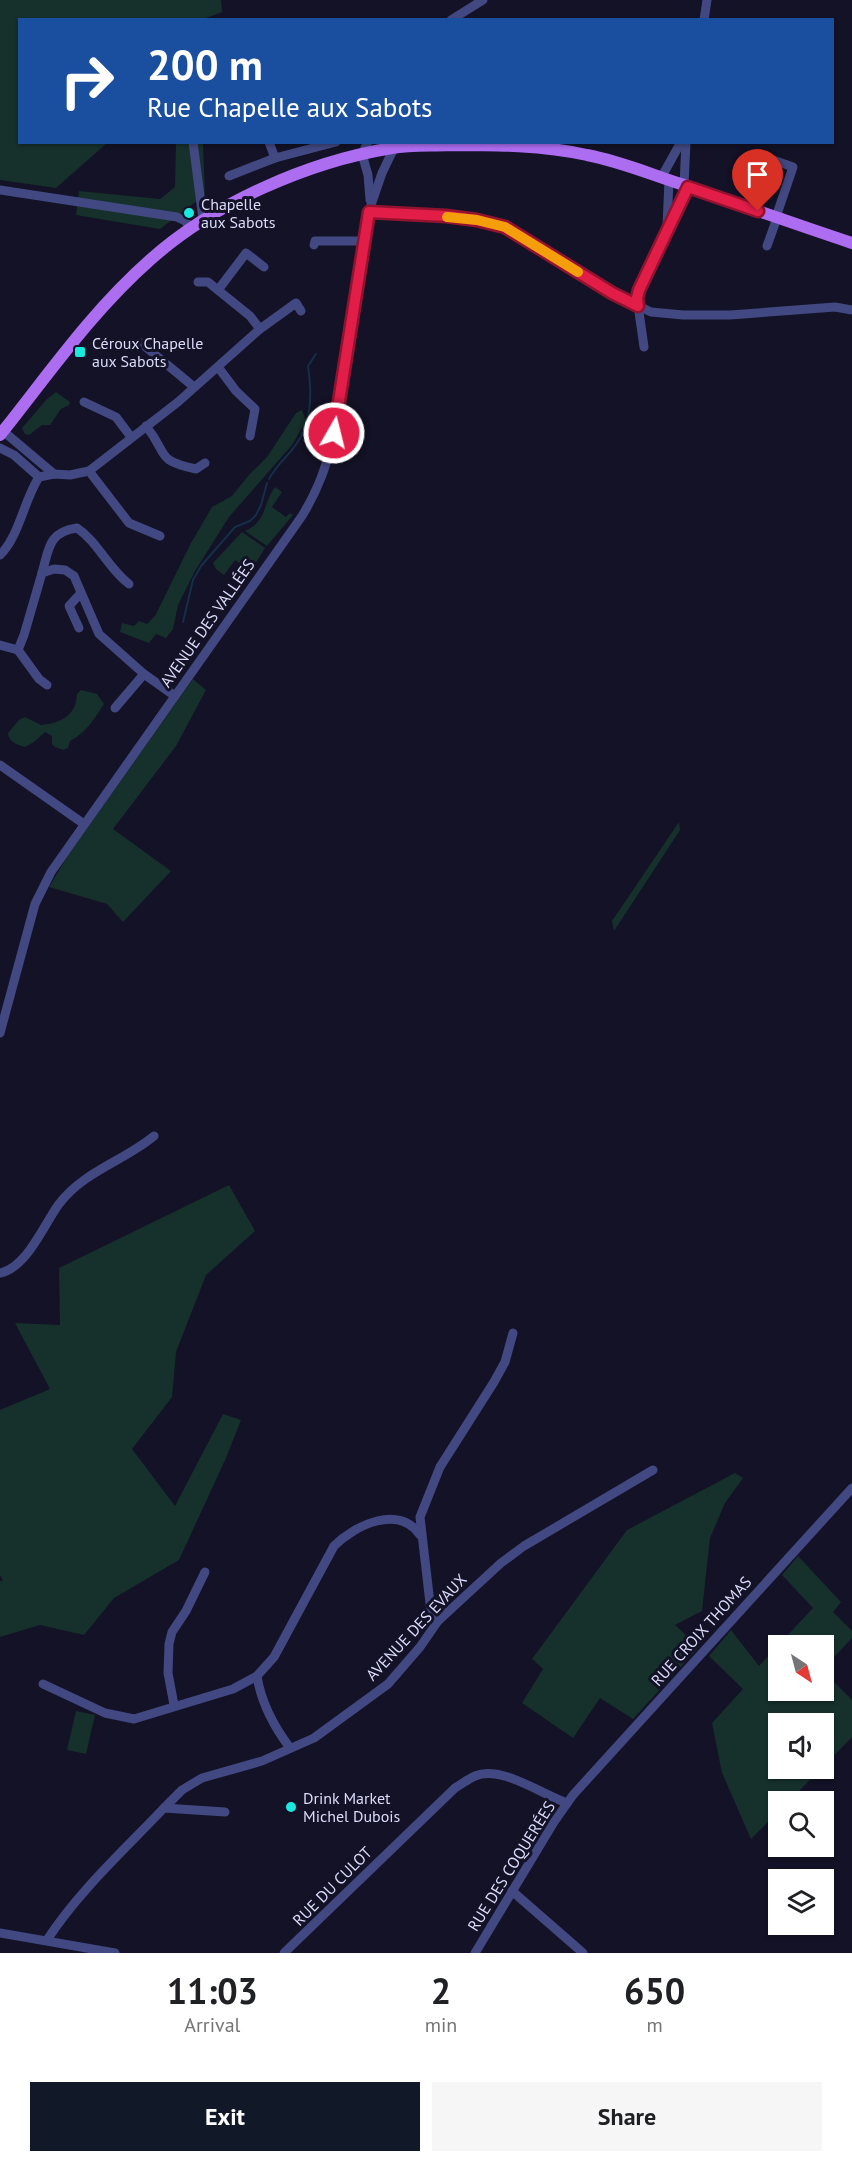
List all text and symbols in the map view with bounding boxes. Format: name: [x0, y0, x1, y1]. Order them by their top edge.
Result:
text: 200 m: [147, 37, 263, 92]
icon: right: [48, 42, 126, 120]
text: Rue Chapelle aux Sabots: [147, 90, 432, 124]
pin: [732, 149, 783, 211]
icon: arrive: [741, 158, 774, 191]
place label: Chapelle aux Sabots: [201, 194, 276, 232]
marker: Chapelle aux Sabots: [182, 206, 196, 220]
place label: Céroux Chapelle aux Sabots: [92, 333, 203, 371]
marker: Céroux Chapelle aux Sabots: [73, 345, 87, 359]
position arrow: [302, 401, 366, 465]
street label: AVENUE DES VALLÉES: [155, 555, 259, 691]
street label: AVENUE DES EVAUX: [361, 1569, 471, 1685]
street label: RUE CROIX THOMAS: [647, 1572, 755, 1690]
north arrow: [768, 1635, 834, 1701]
map controls: [768, 1635, 834, 1935]
button: sound: [768, 1713, 834, 1779]
place label: Drink Market Michel Dubois: [303, 1788, 401, 1826]
button: search: [768, 1791, 834, 1857]
street label: RUE DES COQUERÉES: [463, 1797, 559, 1935]
marker: Drink Market Michel Dubois: [284, 1800, 298, 1814]
street label: RUE DU CULOT: [288, 1842, 376, 1930]
button: layers: [768, 1869, 834, 1935]
text: 11:03: [167, 1967, 258, 2014]
text: 2: [431, 1967, 451, 2014]
text: 650: [624, 1967, 685, 2014]
text: Arrival: [184, 2012, 240, 2038]
text: min: [425, 2012, 457, 2038]
text: m: [647, 2012, 663, 2038]
button: Exit: [30, 2082, 420, 2151]
button: Share: [432, 2082, 822, 2151]

